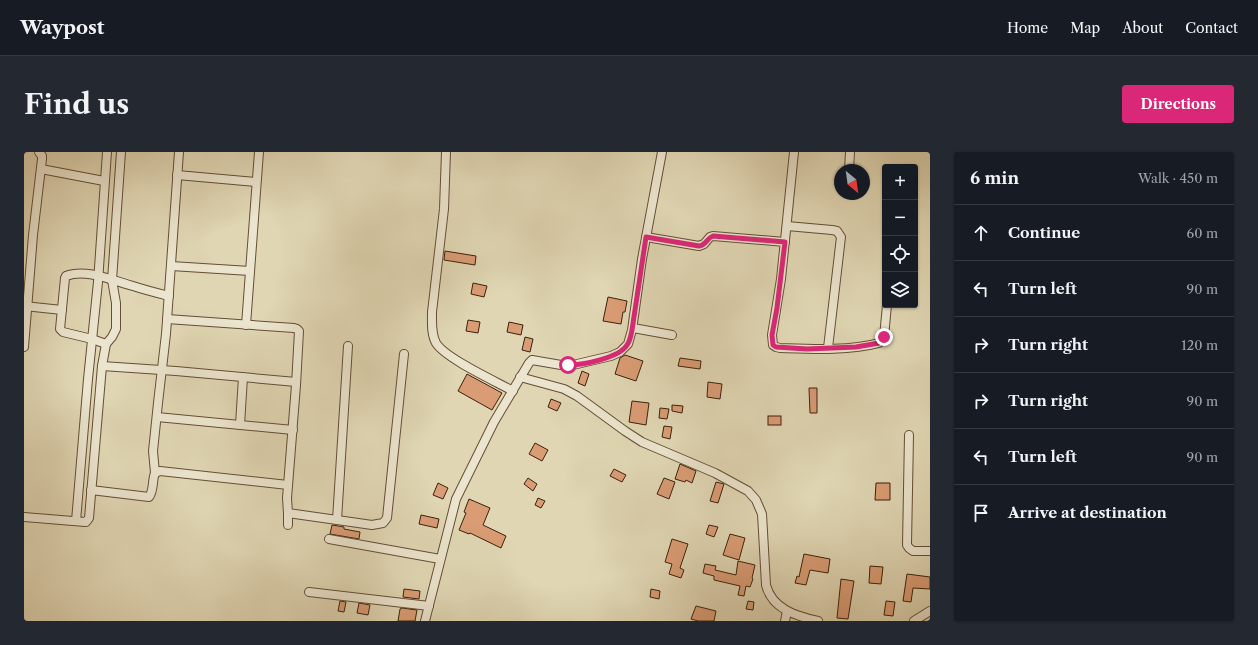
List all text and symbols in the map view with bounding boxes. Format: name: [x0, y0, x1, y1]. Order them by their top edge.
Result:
text: Waypost: [20, 16, 104, 39]
text: Home: [1007, 19, 1048, 37]
text: Map: [1070, 19, 1100, 37]
text: About: [1122, 19, 1163, 37]
text: Contact: [1185, 19, 1238, 37]
button: Directions: [1122, 85, 1234, 123]
text: Find us: [24, 87, 129, 121]
north arrow: [834, 164, 870, 200]
map controls: [882, 164, 918, 308]
button: +: [882, 164, 918, 200]
text: 6 min: [970, 168, 1019, 188]
text: Walk · 450 m: [1138, 170, 1218, 186]
button: −: [882, 200, 918, 236]
icon: ahead: [970, 222, 992, 244]
text: Continue: [1008, 223, 1080, 242]
text: 60 m: [1187, 225, 1218, 241]
button: locate: [882, 236, 918, 272]
button: layers: [882, 272, 918, 308]
icon: left: [970, 278, 992, 300]
text: Turn left: [1008, 279, 1077, 298]
text: 90 m: [1187, 281, 1218, 297]
route end: [875, 328, 893, 346]
icon: right: [970, 334, 992, 356]
text: Turn right: [1008, 335, 1088, 354]
text: 120 m: [1181, 337, 1218, 353]
route start: [559, 356, 577, 374]
icon: right: [970, 390, 992, 412]
text: Turn right: [1008, 391, 1088, 410]
text: 90 m: [1187, 393, 1218, 409]
icon: left: [970, 446, 992, 468]
text: Turn left: [1008, 447, 1077, 466]
text: 90 m: [1187, 449, 1218, 465]
icon: arrive: [970, 502, 992, 524]
text: Arrive at destination: [1008, 503, 1167, 522]

